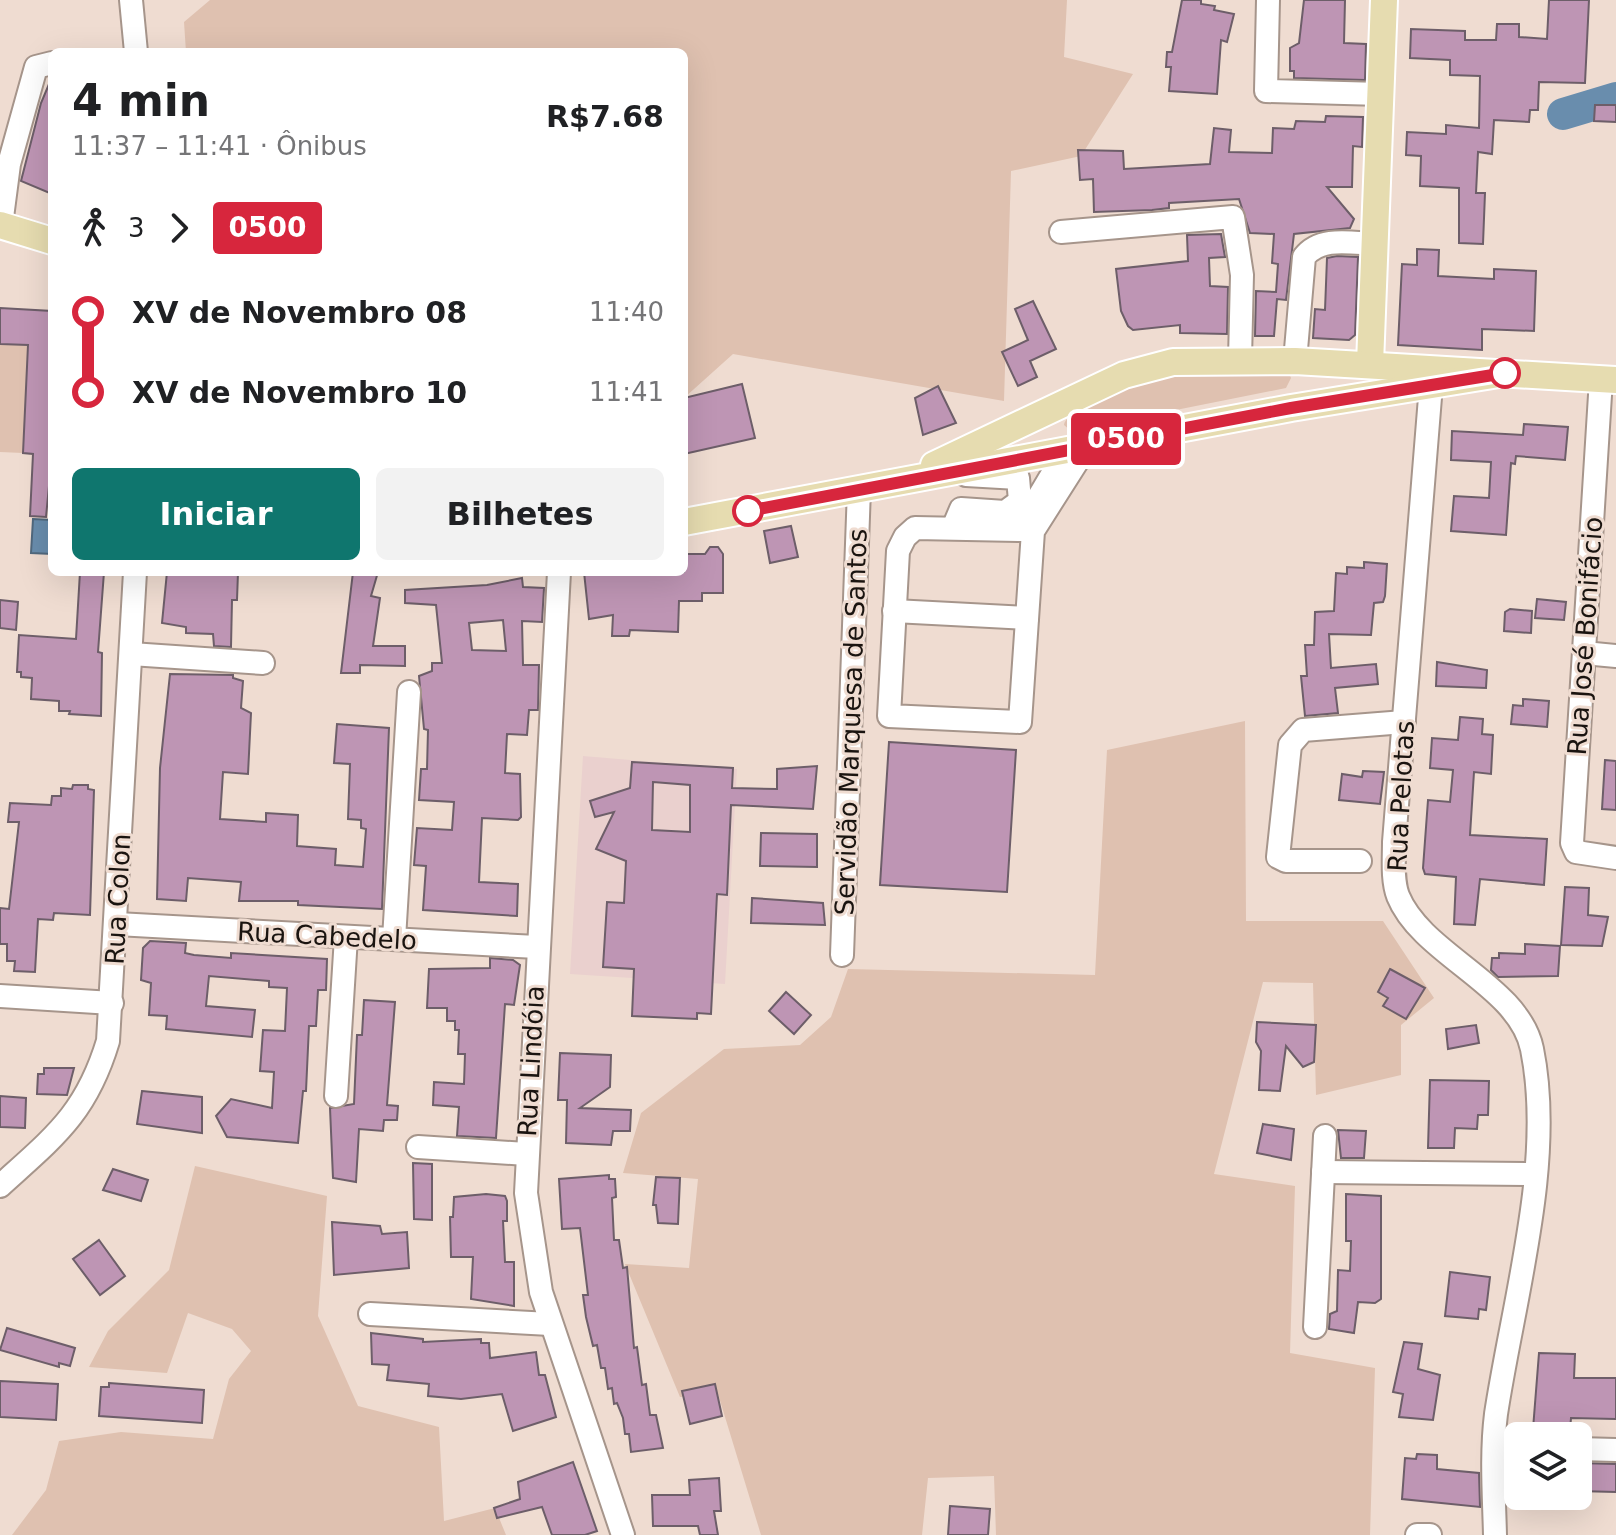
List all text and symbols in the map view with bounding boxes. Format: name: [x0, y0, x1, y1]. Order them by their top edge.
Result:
text: 4 min: [72, 75, 210, 126]
text: R$7.68: [546, 99, 664, 134]
text: 11:37 – 11:41 · Ônibus: [72, 131, 367, 161]
icon: walk: [72, 206, 116, 250]
icon: forward: [157, 206, 201, 250]
text: 0500: [229, 211, 306, 244]
text: 3: [128, 213, 145, 243]
text: XV de Novembro 08: [132, 295, 467, 330]
text: 11:40: [589, 297, 664, 327]
unlabelled marker: [1490, 358, 1520, 388]
text: XV de Novembro 10: [132, 375, 467, 410]
text: 11:41: [589, 377, 664, 407]
line badge: 0500: [1070, 413, 1182, 465]
text: 0500: [1087, 422, 1165, 455]
button: Iniciar: [72, 468, 360, 560]
button: Bilhetes: [376, 468, 664, 560]
unlabelled marker: [733, 496, 763, 526]
street label: Rua José Bonifácio: [1562, 516, 1608, 756]
street label: Servidão Marquesa de Santos: [829, 528, 873, 916]
street label: Rua Pelotas: [1382, 720, 1420, 872]
street label: Rua Colon: [100, 833, 136, 965]
street label: Rua Cabedelo: [236, 916, 418, 956]
street label: Rua Lindóia: [512, 985, 550, 1137]
map controls: [1504, 1422, 1592, 1510]
button: layers: [1504, 1422, 1592, 1510]

